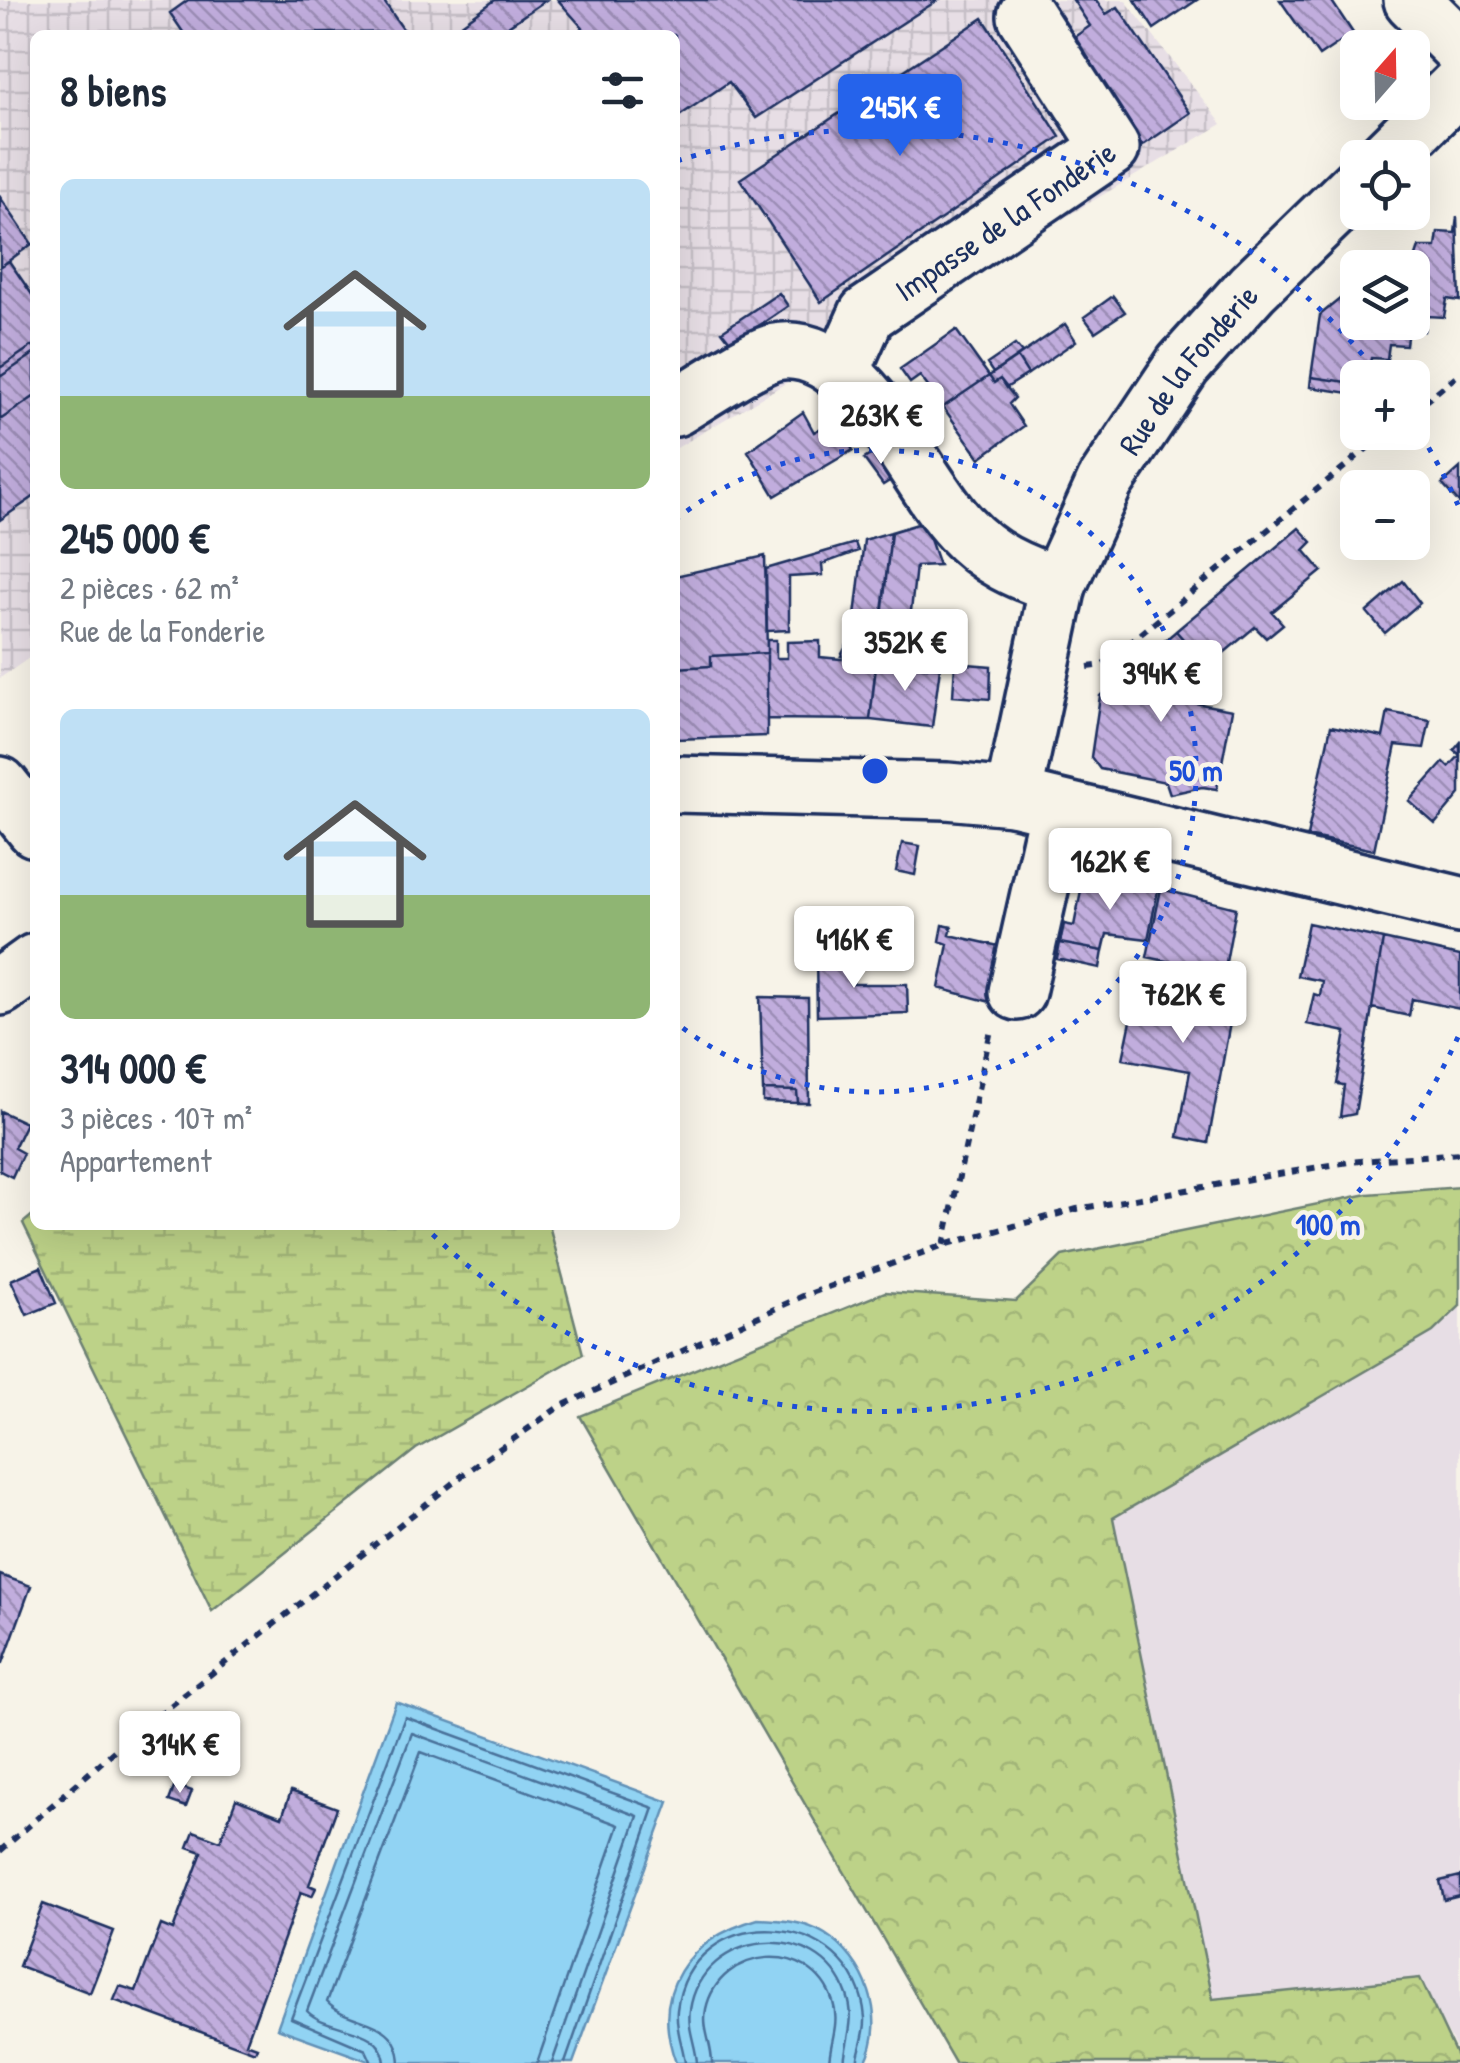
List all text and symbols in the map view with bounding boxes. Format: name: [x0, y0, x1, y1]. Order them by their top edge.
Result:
north arrow: [1340, 30, 1430, 120]
map controls: [1340, 30, 1430, 560]
text: 8 biens: [60, 62, 166, 119]
icon: filters: [595, 63, 650, 118]
pin: 245K €: [819, 74, 981, 159]
text: 245K €: [860, 85, 940, 128]
street label: Impasse de la Fonderie: [886, 130, 1124, 311]
button: locate: [1340, 140, 1430, 230]
icon: home: [265, 244, 445, 424]
button: layers: [1340, 250, 1430, 340]
street label: Rue de la Fonderie: [1108, 274, 1267, 463]
button: +: [1340, 360, 1430, 450]
pin: 263K €: [800, 382, 962, 467]
text: 263K €: [840, 393, 922, 436]
button: −: [1340, 470, 1430, 560]
text: 245 000 €: [60, 509, 209, 566]
text: 2 pièces · 62 m²: [60, 566, 239, 609]
text: Rue de la Fonderie: [60, 609, 265, 652]
pin: 352K €: [824, 609, 986, 694]
text: 352K €: [864, 620, 946, 663]
pin: 394K €: [1080, 640, 1242, 725]
text: 394K €: [1122, 651, 1200, 694]
text: 50 m: [1169, 750, 1223, 790]
centre of rings: [857, 753, 893, 789]
icon: home: [265, 774, 445, 954]
pin: 162K €: [1029, 828, 1191, 913]
text: 162K €: [1071, 839, 1149, 882]
pin: 416K €: [773, 906, 935, 991]
text: 416K €: [816, 917, 892, 960]
pin: 762K €: [1102, 961, 1264, 1046]
text: 762K €: [1141, 972, 1225, 1015]
text: 314 000 €: [60, 1039, 206, 1096]
text: 3 pièces · 107 m²: [60, 1096, 252, 1139]
text: Appartement: [60, 1139, 212, 1182]
text: 100 m: [1295, 1204, 1361, 1244]
pin: 314K €: [99, 1711, 261, 1796]
text: 314K €: [141, 1722, 219, 1765]

